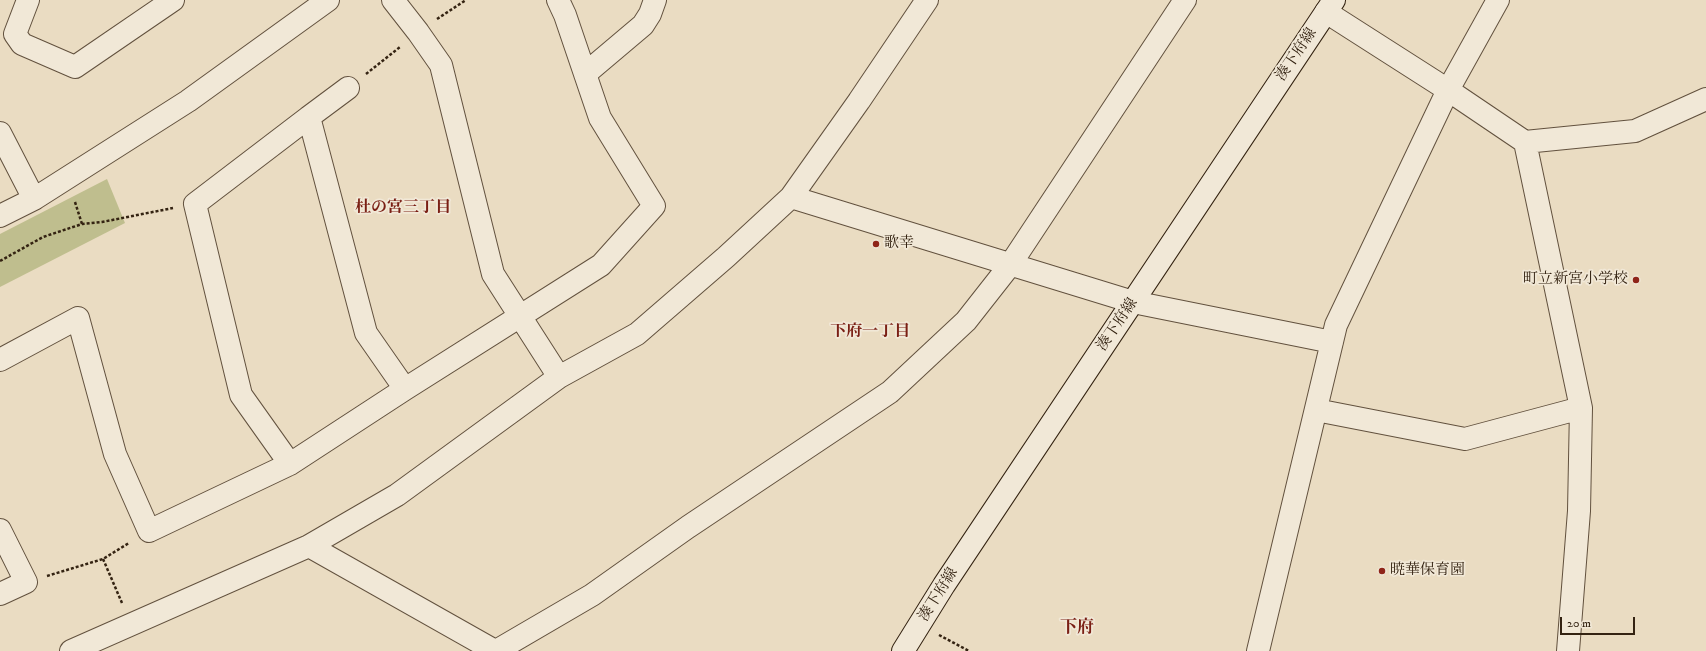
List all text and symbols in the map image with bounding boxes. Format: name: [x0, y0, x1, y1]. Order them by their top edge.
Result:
street label: 湊下府線: [1273, 25, 1321, 85]
district label: 杜の宮三丁目: [355, 199, 451, 219]
place label: 歌幸: [884, 235, 914, 253]
marker: 歌幸: [871, 239, 881, 249]
place label: 町立新宮小学校: [1523, 271, 1628, 289]
marker: 町立新宮小学校: [1631, 275, 1641, 285]
street label: 湊下府線: [1094, 295, 1142, 355]
district label: 下府一丁目: [830, 323, 910, 343]
place label: 暁華保育園: [1390, 562, 1465, 580]
street label: 湊下府線: [915, 565, 963, 625]
marker: 暁華保育園: [1377, 566, 1387, 576]
scale bar: [1562, 609, 1637, 635]
text: 20 m: [1567, 616, 1591, 631]
district label: 下府: [1060, 618, 1094, 638]

